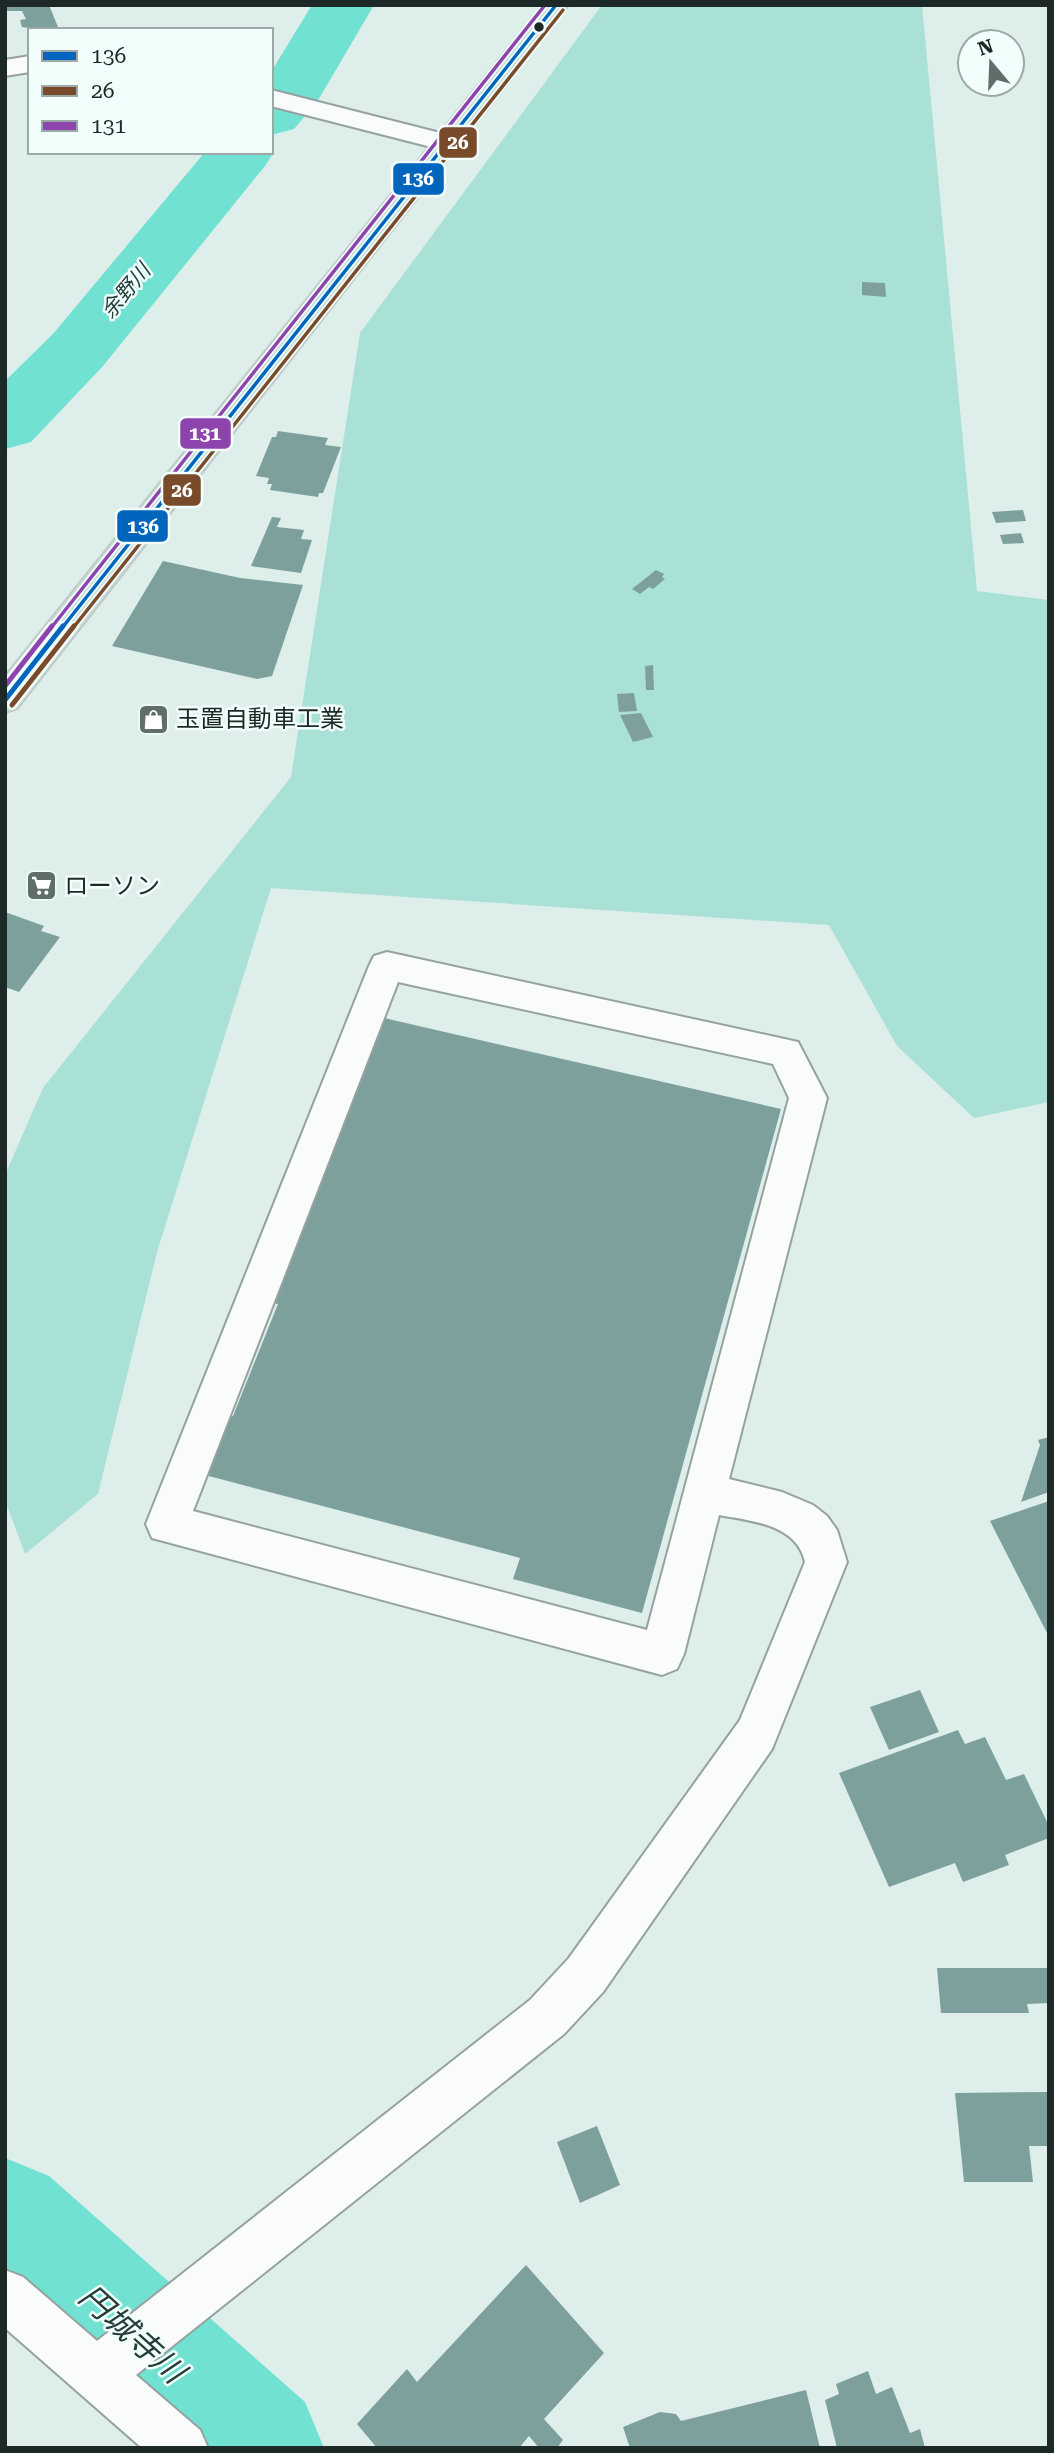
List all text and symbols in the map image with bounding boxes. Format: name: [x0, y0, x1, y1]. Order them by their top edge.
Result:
unlabelled marker: [532, 20, 546, 34]
legend: [28, 28, 273, 154]
north arrow: [956, 28, 1026, 98]
text: N: [975, 34, 997, 61]
text: 136: [91, 44, 126, 68]
text: 26: [91, 79, 115, 103]
text: 131: [91, 114, 126, 138]
line badge: 26: [438, 126, 478, 159]
text: 26: [447, 131, 469, 154]
line badge: 136: [392, 162, 445, 196]
text: 136: [402, 167, 434, 190]
water label: 余野川: [97, 258, 157, 323]
line badge: 131: [179, 417, 232, 450]
text: 131: [189, 422, 221, 445]
line badge: 26: [162, 473, 202, 507]
text: 26: [171, 479, 193, 502]
line badge: 136: [116, 509, 169, 543]
text: 136: [127, 515, 159, 538]
shop icon: 玉置自動車工業: [136, 702, 170, 736]
place label: 玉置自動車工業: [176, 705, 344, 733]
supermarket icon: ローソン: [24, 869, 58, 903]
place label: ローソン: [64, 872, 160, 900]
water label: 円城寺川: [72, 2277, 194, 2393]

